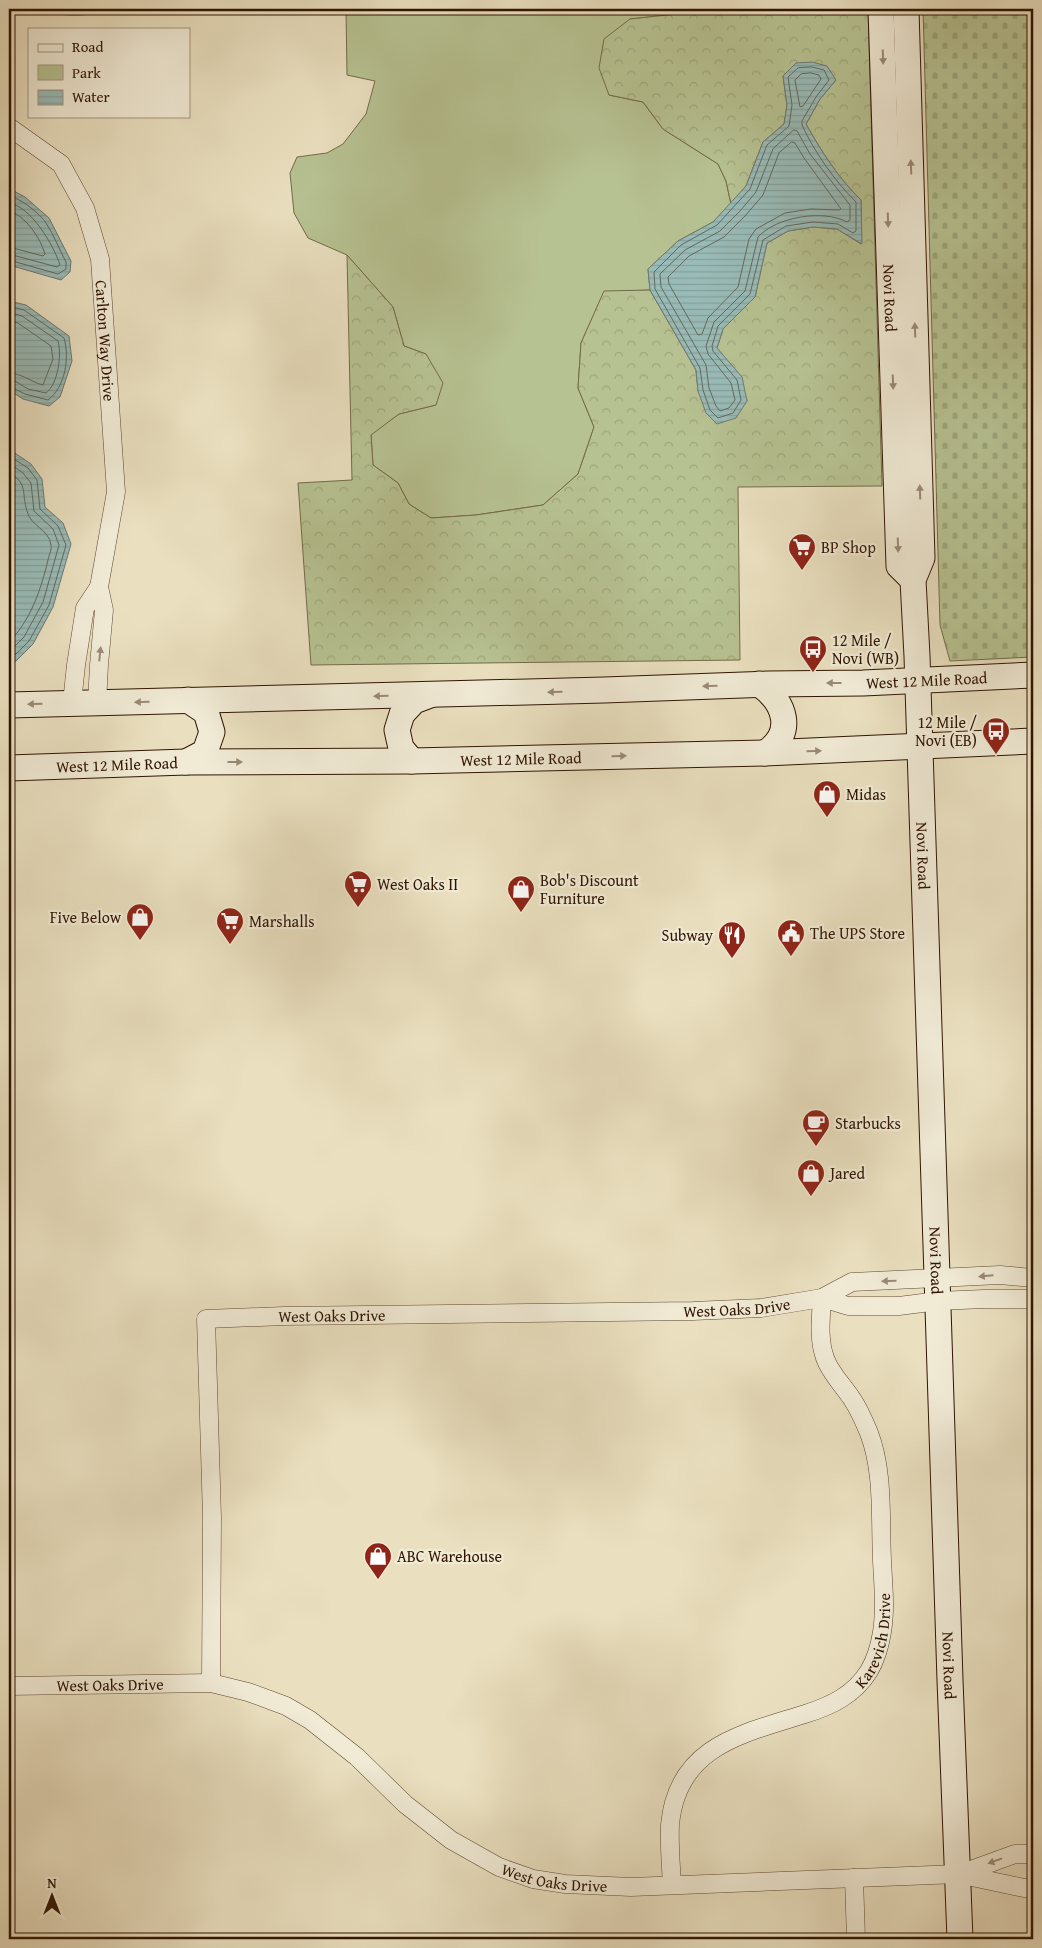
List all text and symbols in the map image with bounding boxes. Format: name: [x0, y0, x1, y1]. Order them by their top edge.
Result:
legend: [28, 28, 190, 118]
text: Road: [72, 36, 103, 57]
one-way arrow: [879, 50, 887, 66]
text: Park: [72, 62, 101, 83]
text: Water: [72, 86, 110, 107]
one-way arrow: [906, 159, 914, 175]
one-way arrow: [884, 212, 892, 228]
street label: Novi Road: [877, 264, 903, 333]
street label: Carlton Way Drive: [89, 279, 122, 402]
one-way arrow: [911, 321, 919, 337]
one-way arrow: [889, 375, 897, 391]
one-way arrow: [916, 484, 924, 500]
supermarket icon: BP Shop: [787, 532, 817, 571]
place label: BP Shop: [821, 535, 876, 559]
one-way arrow: [894, 537, 902, 553]
place label: 12 Mile / Novi (WB): [832, 628, 899, 670]
bus stop icon: 12 Mile / Novi (WB): [798, 634, 828, 673]
one-way arrow: [96, 646, 104, 662]
street label: West 12 Mile Road: [865, 665, 988, 695]
one-way arrow: [825, 680, 841, 688]
one-way arrow: [702, 683, 718, 691]
one-way arrow: [547, 688, 563, 696]
one-way arrow: [373, 692, 389, 700]
one-way arrow: [134, 698, 150, 706]
one-way arrow: [27, 700, 43, 708]
place label: 12 Mile / Novi (EB): [915, 710, 977, 752]
bus stop icon: 12 Mile / Novi (EB): [981, 716, 1011, 755]
street label: West 12 Mile Road: [460, 745, 582, 772]
one-way arrow: [806, 747, 822, 755]
street label: West 12 Mile Road: [56, 750, 179, 778]
one-way arrow: [611, 752, 627, 760]
one-way arrow: [227, 758, 243, 766]
shop icon: Midas: [812, 779, 842, 818]
place label: Midas: [846, 782, 886, 806]
street label: Novi Road: [910, 822, 937, 891]
place label: Bob's Discount Furniture: [540, 868, 639, 910]
supermarket icon: West Oaks II: [343, 869, 373, 908]
place label: West Oaks II: [377, 872, 458, 896]
shop icon: Bob's Discount Furniture: [506, 874, 536, 913]
shop icon: Five Below: [125, 902, 155, 941]
place label: Five Below: [50, 905, 122, 929]
supermarket icon: Marshalls: [215, 906, 245, 945]
place label: Marshalls: [249, 909, 315, 933]
public building icon: The UPS Store: [776, 918, 806, 957]
restaurant icon: Subway: [717, 920, 747, 959]
place label: The UPS Store: [810, 921, 905, 945]
place label: Subway: [662, 923, 713, 947]
cafe icon: Starbucks: [801, 1108, 831, 1147]
place label: Starbucks: [835, 1111, 901, 1135]
shop icon: Jared: [796, 1158, 826, 1197]
place label: Jared: [828, 1161, 865, 1185]
street label: Novi Road: [923, 1226, 950, 1295]
one-way arrow: [977, 1273, 993, 1281]
one-way arrow: [881, 1277, 897, 1285]
street label: West Oaks Drive: [683, 1291, 792, 1323]
street label: West Oaks Drive: [278, 1303, 386, 1328]
shop icon: ABC Warehouse: [363, 1541, 393, 1580]
place label: ABC Warehouse: [397, 1544, 502, 1568]
street label: Karevich Drive: [849, 1593, 896, 1693]
street label: Novi Road: [936, 1631, 963, 1700]
street label: West Oaks Drive: [56, 1672, 164, 1697]
street label: West Oaks Drive: [498, 1857, 608, 1898]
one-way arrow: [987, 1857, 1002, 1865]
north arrow: [28, 1870, 78, 1920]
text: N: [47, 1873, 57, 1893]

